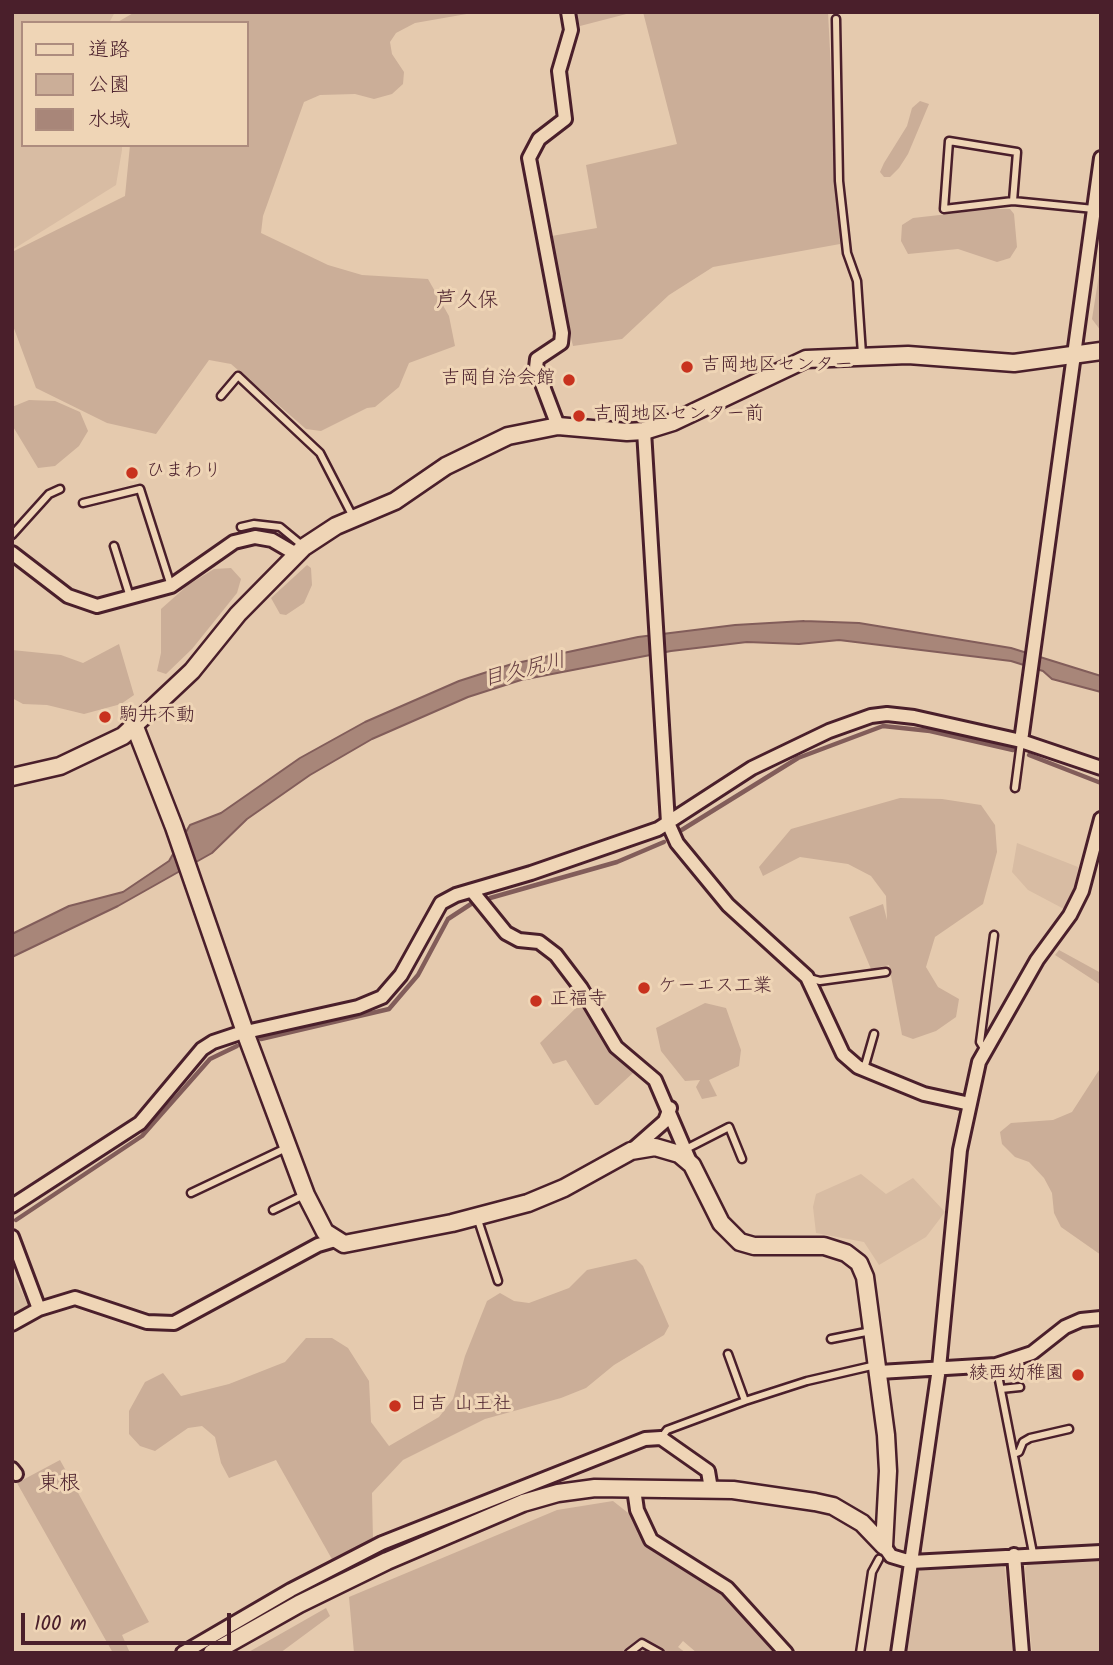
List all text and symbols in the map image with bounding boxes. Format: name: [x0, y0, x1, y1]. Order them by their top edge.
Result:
legend: [21, 21, 248, 147]
text: 道路: [88, 34, 130, 67]
text: 公園: [88, 69, 130, 102]
text: 水域: [88, 104, 130, 137]
district label: 芦久保: [436, 289, 498, 315]
place label: 吉岡地区センター: [701, 356, 853, 378]
marker: 吉岡地区センター: [679, 359, 695, 375]
place label: 吉岡自治会館: [441, 369, 555, 391]
marker: 吉岡自治会館: [561, 372, 577, 388]
place label: 吉岡地区センター前: [593, 405, 764, 427]
marker: 吉岡地区センター前: [571, 408, 587, 424]
place label: ひまわり: [146, 462, 222, 484]
marker: ひまわり: [124, 465, 140, 481]
water label: 目久尻川: [481, 650, 569, 694]
place label: 駒井不動: [119, 706, 195, 728]
marker: 駒井不動: [97, 709, 113, 725]
place label: ケーエス工業: [658, 977, 772, 999]
marker: ケーエス工業: [636, 980, 652, 996]
place label: 正福寺: [550, 990, 607, 1012]
marker: 正福寺: [528, 993, 544, 1009]
place label: 綾西幼稚園: [969, 1364, 1064, 1386]
marker: 綾西幼稚園: [1070, 1367, 1086, 1383]
place label: 日吉 山王社: [409, 1395, 512, 1417]
marker: 日吉 山王社: [387, 1398, 403, 1414]
district label: 東根: [38, 1472, 80, 1498]
scale bar: [24, 1598, 234, 1642]
text: 100 m: [34, 1608, 87, 1641]

